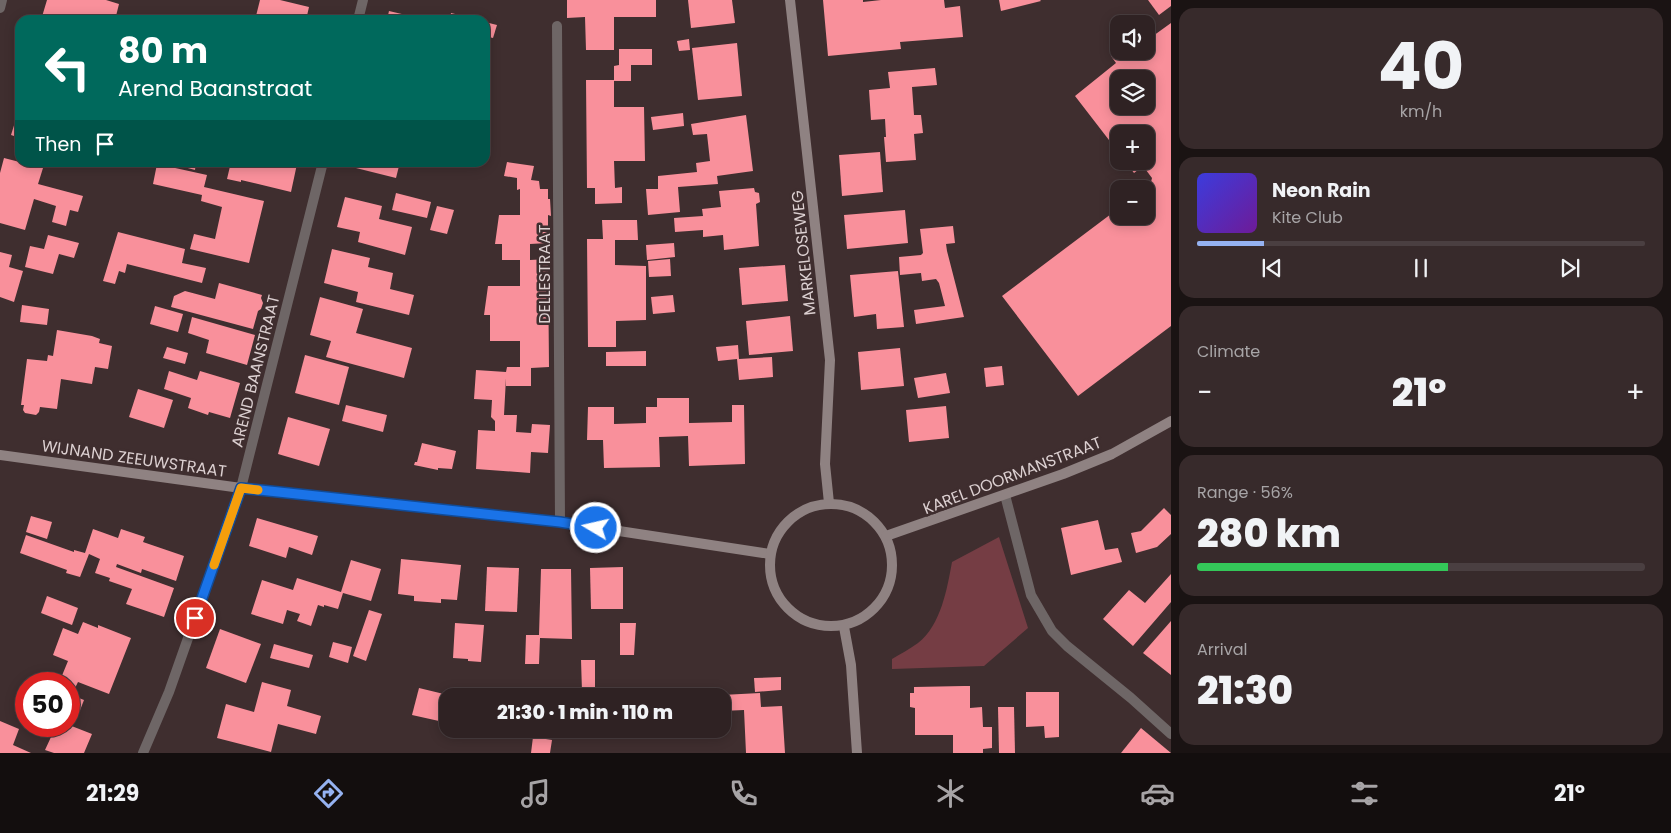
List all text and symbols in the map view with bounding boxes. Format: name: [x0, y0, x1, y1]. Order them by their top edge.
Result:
map controls: [1110, 15, 1155, 225]
button: sound: [1110, 15, 1155, 60]
text: 40: [1378, 21, 1464, 112]
text: 80 m: [118, 26, 208, 75]
icon: left: [35, 35, 100, 100]
button: layers: [1110, 70, 1155, 115]
text: Arend Baanstraat: [118, 73, 312, 104]
text: km/h: [1400, 100, 1442, 123]
button: +: [1110, 125, 1155, 170]
icon: arrive: [91, 130, 119, 158]
text: Then: [35, 131, 81, 158]
text: Neon Rain: [1272, 177, 1371, 204]
button: −: [1110, 180, 1155, 225]
street label: MARKELOSEWEG: [786, 189, 821, 317]
text: Kite Club: [1272, 206, 1343, 229]
street label: DELLESTRAAT: [533, 224, 556, 324]
icon: previous: [1258, 254, 1286, 282]
icon: pause: [1407, 254, 1435, 282]
icon: next: [1556, 254, 1584, 282]
street label: AREND BAANSTRAAT: [225, 292, 286, 450]
text: Climate: [1197, 340, 1260, 363]
text: 21°: [1392, 366, 1446, 419]
text: −: [1197, 373, 1212, 412]
text: +: [1626, 373, 1645, 412]
street label: KAREL DOORMANSTRAAT: [920, 431, 1105, 520]
street label: WIJNAND ZEEUWSTRAAT: [40, 434, 228, 483]
text: Range · 56%: [1197, 481, 1293, 504]
position arrow: [569, 501, 621, 553]
text: 280 km: [1197, 507, 1341, 560]
pin: [174, 597, 216, 639]
icon: arrive: [181, 604, 209, 632]
text: Arrival: [1197, 638, 1247, 661]
text: 21:30: [1197, 664, 1293, 717]
speed limit sign: 50: [15, 672, 80, 737]
text: 21:30 · 1 min · 110 m: [497, 699, 673, 726]
icon: directions: [311, 776, 346, 811]
icon: music: [518, 776, 553, 811]
icon: phone: [726, 776, 761, 811]
icon: climate: [933, 776, 968, 811]
icon: car: [1140, 776, 1175, 811]
icon: filters: [1347, 776, 1382, 811]
text: 21:29: [86, 778, 139, 809]
text: 21°: [1554, 778, 1585, 809]

